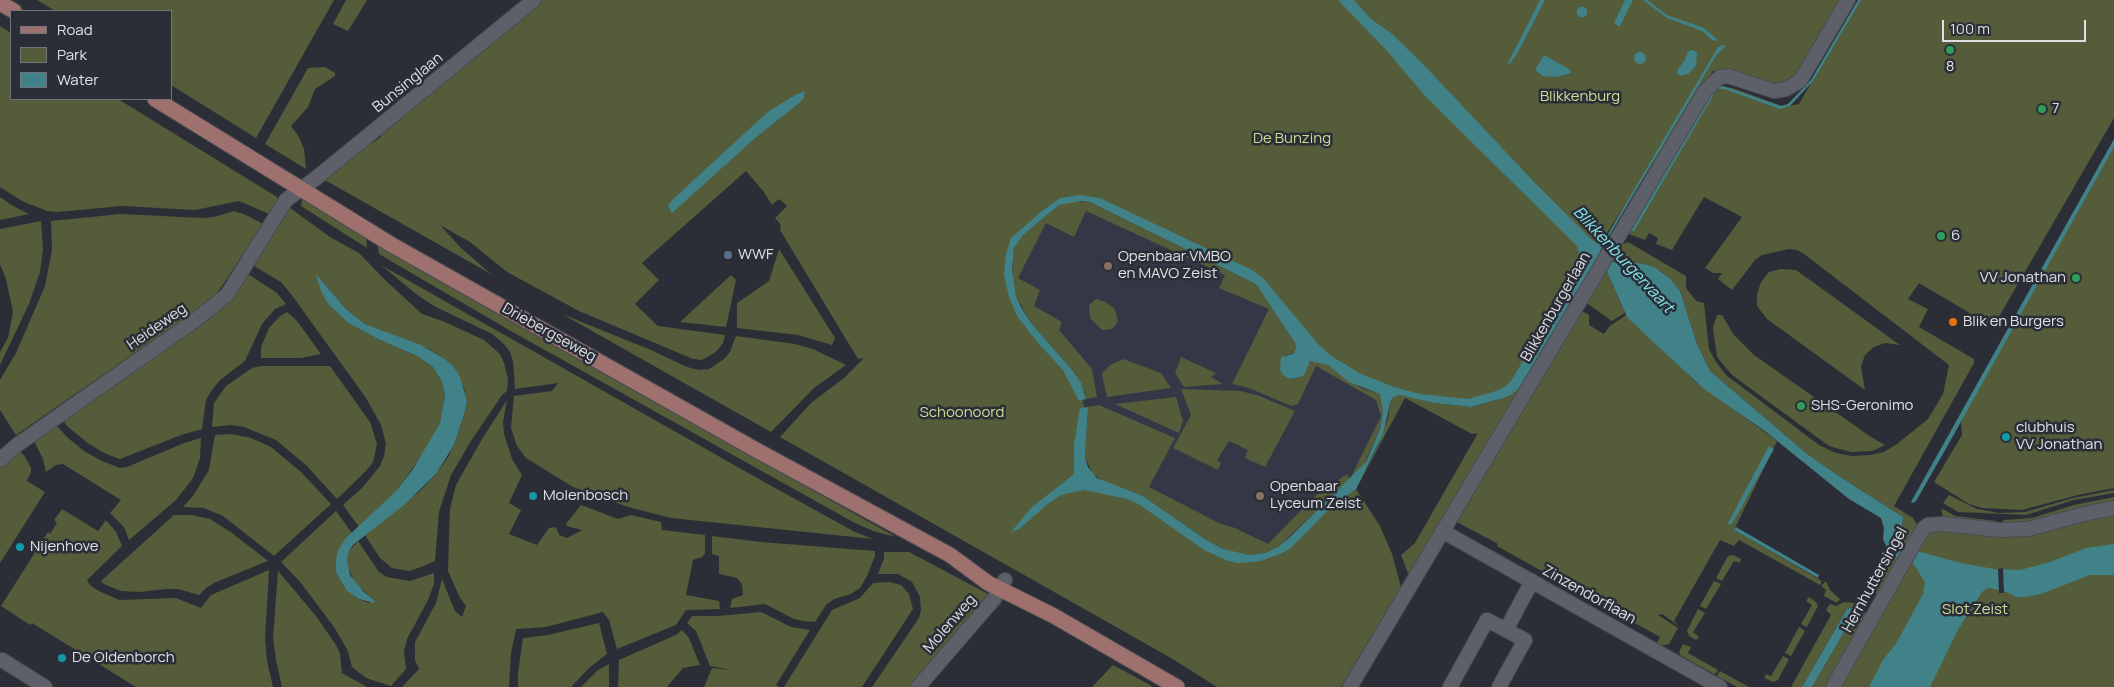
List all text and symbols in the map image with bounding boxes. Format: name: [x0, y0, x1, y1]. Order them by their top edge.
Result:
legend: [10, 10, 172, 100]
scale bar: [1944, 10, 2088, 42]
text: 100 m: [1950, 18, 1990, 39]
text: Road: [57, 19, 93, 40]
text: Park: [57, 44, 87, 65]
marker: 8: [1944, 44, 1956, 56]
street label: Bunsinglaan: [369, 49, 447, 117]
place label: 8: [1946, 58, 1954, 76]
text: Water: [57, 69, 99, 90]
park label: Blikkenburg: [1540, 88, 1620, 106]
place label: 7: [2052, 100, 2060, 118]
marker: 7: [2036, 103, 2048, 115]
park label: De Bunzing: [1253, 130, 1331, 148]
water label: Blikkenburgervaart: [1569, 203, 1677, 317]
place label: 6: [1951, 227, 1960, 245]
marker: 6: [1935, 230, 1947, 242]
place label: WWF: [738, 246, 774, 264]
place label: Openbaar VMBO en MAVO Zeist: [1118, 248, 1231, 283]
marker: WWF: [722, 249, 734, 261]
street label: Blikkenburgerlaan: [1517, 249, 1595, 365]
marker: Openbaar VMBO en MAVO Zeist: [1102, 260, 1114, 272]
place label: VV Jonathan: [1980, 269, 2066, 287]
marker: VV Jonathan: [2070, 272, 2082, 284]
street label: Heideweg: [124, 300, 190, 354]
street label: Driebergseweg: [499, 300, 599, 366]
place label: Blik en Burgers: [1963, 313, 2064, 331]
marker: Blik en Burgers: [1947, 316, 1959, 328]
place label: SHS-Geronimo: [1811, 397, 1913, 415]
marker: SHS-Geronimo: [1795, 400, 1807, 412]
park label: Schoonoord: [920, 404, 1004, 422]
place label: clubhuis VV Jonathan: [2016, 419, 2102, 454]
marker: clubhuis VV Jonathan: [2000, 431, 2012, 443]
place label: Openbaar Lyceum Zeist: [1270, 478, 1361, 513]
place label: Molenbosch: [543, 487, 628, 505]
marker: Molenbosch: [527, 490, 539, 502]
marker: Openbaar Lyceum Zeist: [1254, 490, 1266, 502]
street label: Hernhuttersingel: [1839, 524, 1911, 636]
place label: Nijenhove: [30, 538, 99, 556]
marker: Nijenhove: [14, 541, 26, 553]
street label: Zinzendorflaan: [1539, 562, 1639, 628]
street label: Molenweg: [920, 591, 980, 657]
park label: Slot Zeist: [1942, 601, 2008, 619]
place label: De Oldenborch: [72, 649, 175, 667]
marker: De Oldenborch: [56, 652, 68, 664]

